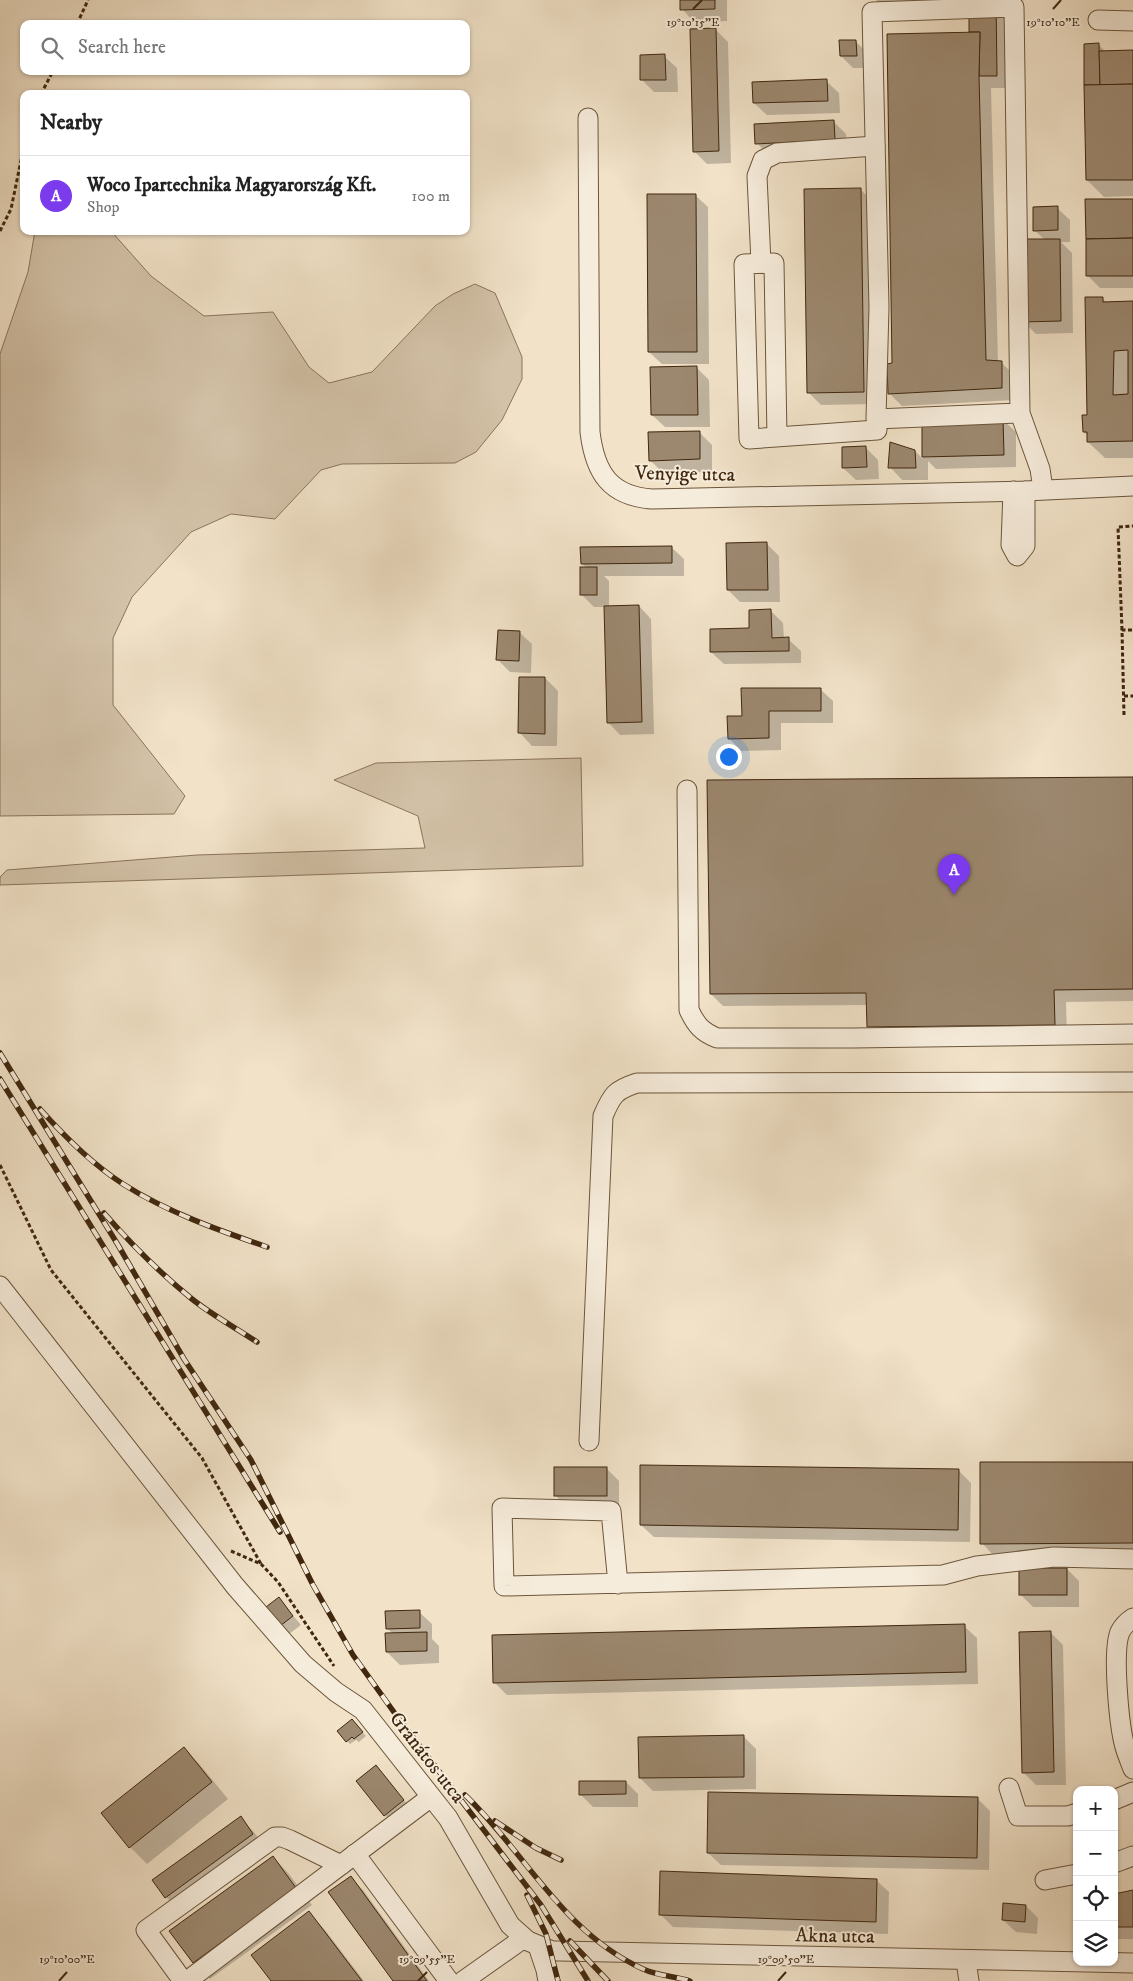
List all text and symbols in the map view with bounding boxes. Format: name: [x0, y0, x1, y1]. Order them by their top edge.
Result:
text: 19°10'15"E: [667, 15, 720, 30]
text: 19°10'10"E: [1026, 15, 1080, 30]
search box: [20, 20, 470, 75]
icon: search: [38, 34, 66, 62]
text: Search here: [78, 36, 166, 59]
text: Nearby: [40, 110, 102, 136]
text: Woco Ipartechnika Magyarország Kft.: [87, 174, 376, 197]
text: A: [51, 186, 61, 206]
text: 100 m: [412, 186, 450, 206]
text: Shop: [87, 197, 120, 217]
street label: Venyige utca: [634, 461, 736, 488]
your location: [716, 744, 742, 770]
pin: A: [938, 854, 970, 895]
street label: Gránátos utca: [383, 1707, 471, 1809]
map controls: [1073, 1786, 1118, 1966]
button: +: [1073, 1786, 1118, 1831]
button: −: [1073, 1831, 1118, 1876]
button: locate: [1073, 1876, 1118, 1921]
button: layers: [1073, 1921, 1118, 1966]
street label: Akna utca: [795, 1923, 875, 1950]
text: 19°10'00"E: [39, 1952, 95, 1967]
text: 19°09'55"E: [399, 1952, 456, 1967]
text: 19°09'50"E: [758, 1952, 815, 1967]

